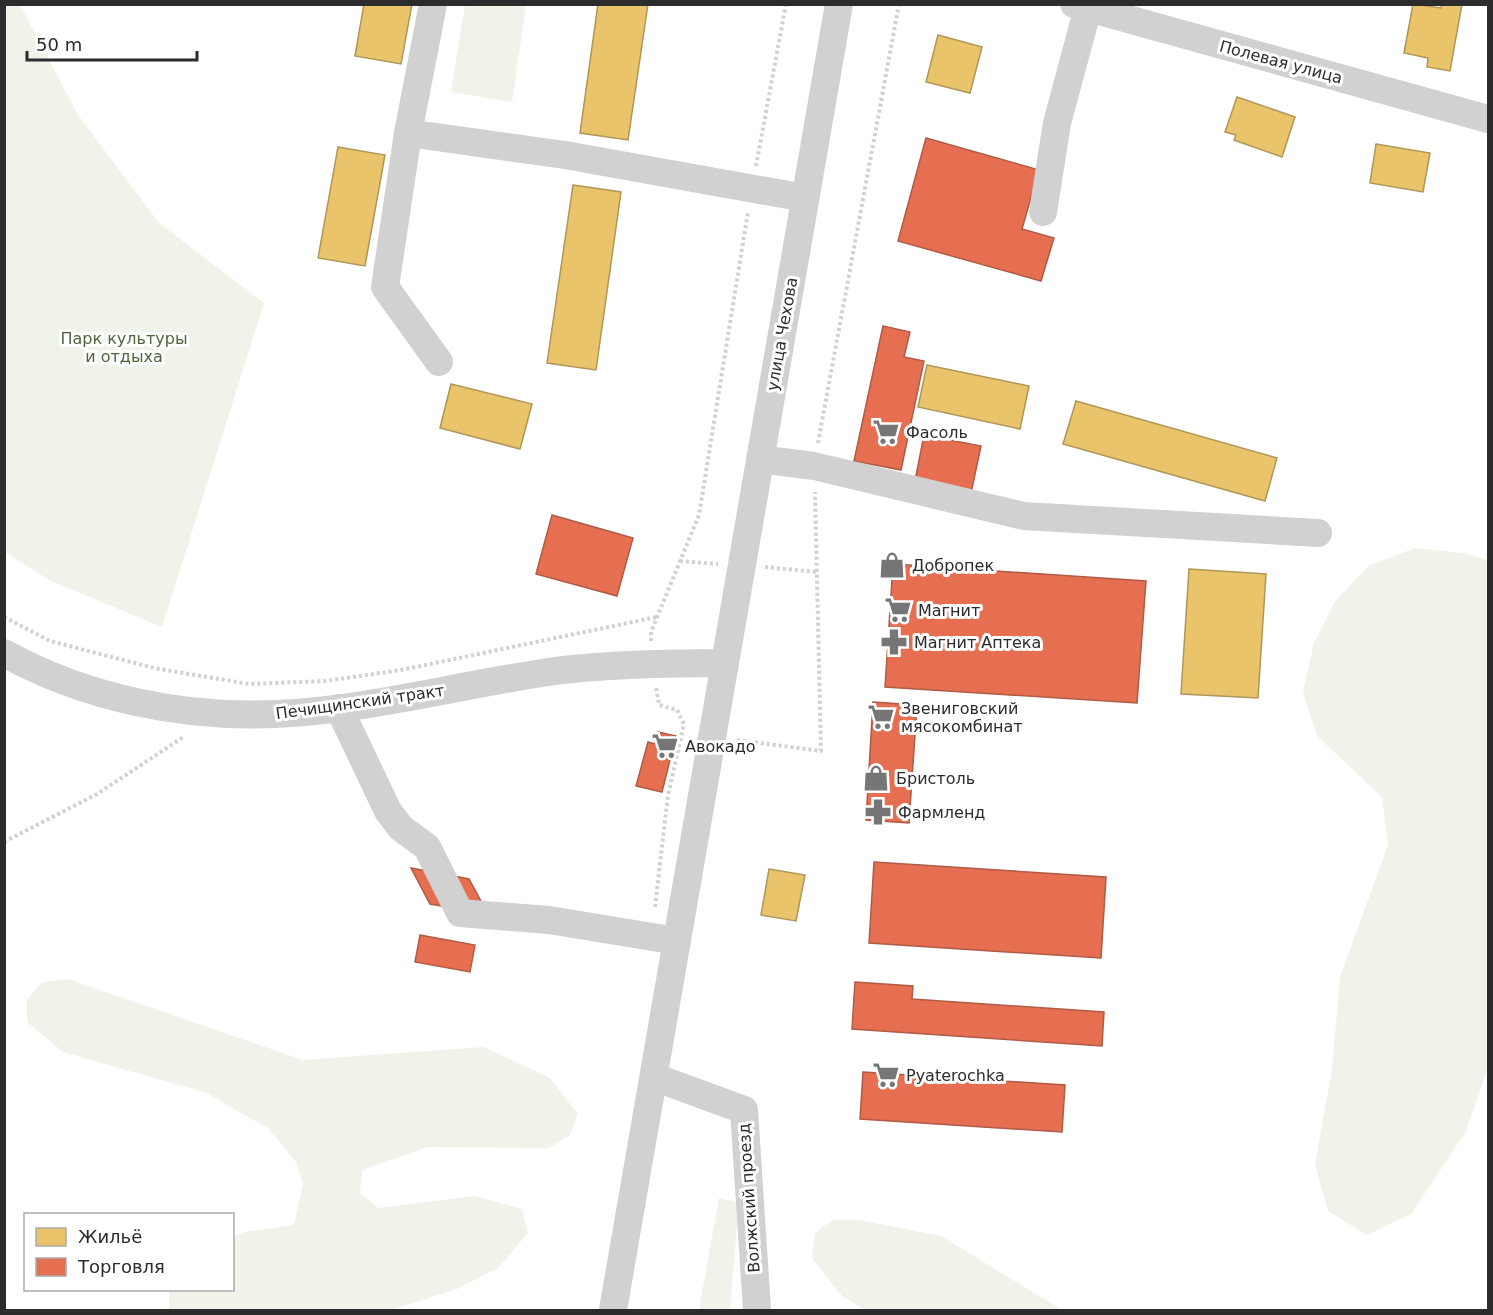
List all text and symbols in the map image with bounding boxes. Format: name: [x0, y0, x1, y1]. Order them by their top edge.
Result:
scale bar: [27, 24, 196, 62]
text: 50 m: [36, 34, 82, 55]
street label: Полевая улица: [1217, 36, 1345, 88]
street label: улица Чехова: [763, 276, 801, 392]
park label: Парк культуры и отдыха: [60, 329, 188, 366]
supermarket icon: Фасоль: [871, 417, 901, 447]
place label: Фасоль: [906, 423, 968, 442]
shop icon: Добропек: [877, 550, 907, 580]
place label: Добропек: [912, 556, 994, 575]
supermarket icon: Магнит: [883, 595, 913, 625]
place label: Магнит: [918, 601, 980, 620]
pharmacy icon: Магнит Аптека: [879, 627, 909, 657]
place label: Магнит Аптека: [914, 633, 1041, 652]
street label: Печищинский тракт: [274, 681, 446, 723]
place label: Звениговский мясокомбинат: [901, 699, 1023, 736]
supermarket icon: Звениговский мясокомбинат: [866, 702, 896, 732]
supermarket icon: Авокадо: [650, 731, 680, 761]
place label: Авокадо: [685, 737, 755, 756]
shop icon: Бристоль: [861, 763, 891, 793]
place label: Бристоль: [896, 769, 975, 788]
pharmacy icon: Фармленд: [863, 797, 893, 827]
place label: Фармленд: [898, 803, 985, 822]
supermarket icon: Pyaterochka: [871, 1060, 901, 1090]
place label: Pyaterochka: [906, 1066, 1005, 1085]
street label: Волжский проезд: [734, 1123, 764, 1273]
legend: [24, 1213, 234, 1291]
text: Жильё: [78, 1226, 142, 1247]
text: Торговля: [77, 1256, 165, 1277]

